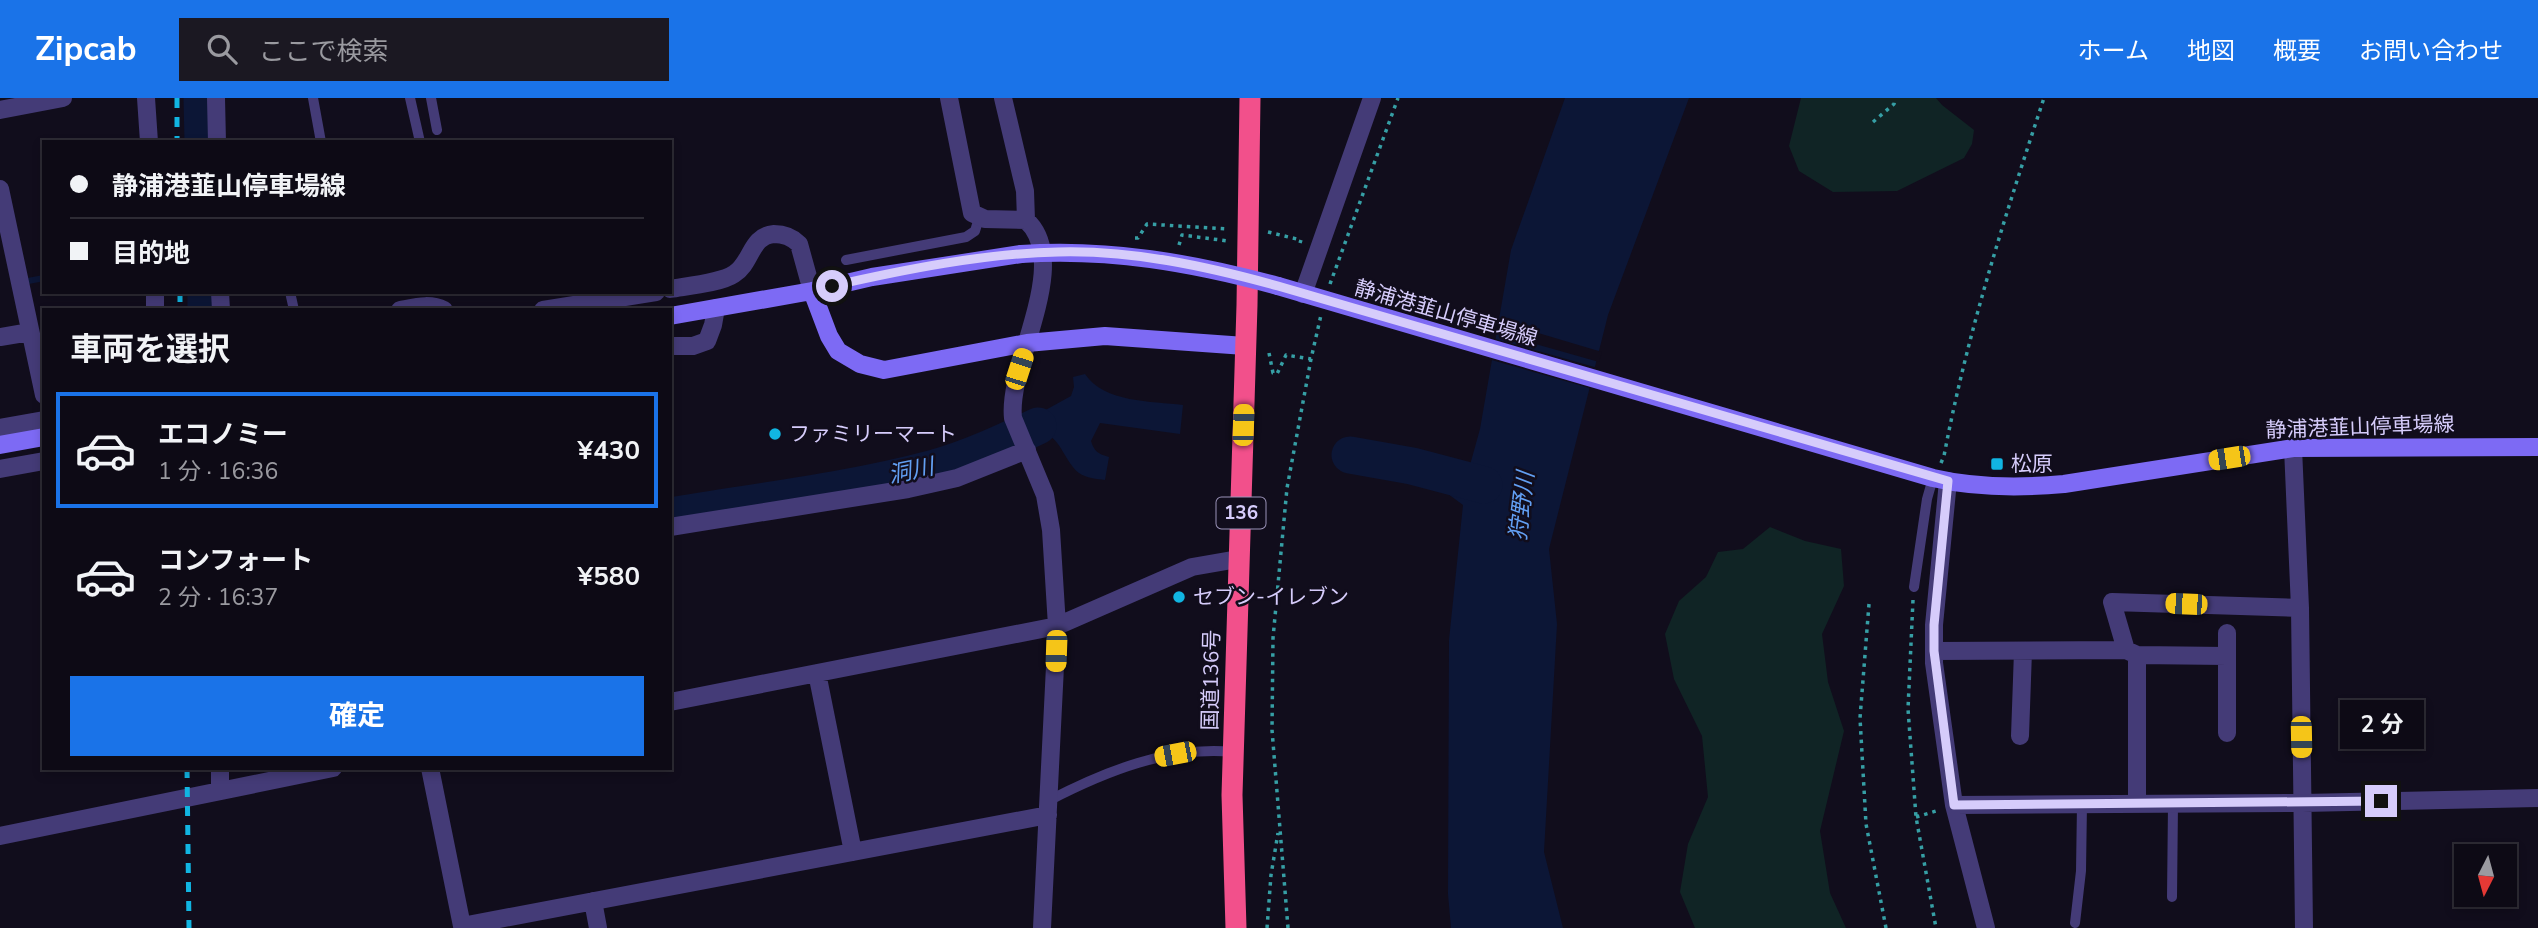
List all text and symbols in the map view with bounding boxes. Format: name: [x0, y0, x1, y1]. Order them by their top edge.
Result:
search box: [179, 18, 669, 81]
text: Zipcab: [35, 27, 137, 72]
icon: search: [203, 30, 241, 68]
text: ここで検索: [259, 34, 389, 69]
text: ホーム: [2078, 35, 2149, 67]
text: 地図: [2187, 35, 2235, 67]
text: 概要: [2273, 35, 2321, 67]
text: お問い合わせ: [2359, 35, 2503, 67]
text: 静浦港韮山停車場線: [112, 169, 346, 204]
text: 目的地: [112, 236, 190, 271]
route start: [816, 270, 848, 302]
street label: 静浦港韮山停車場線: [1351, 273, 1541, 353]
text: 車両を選択: [70, 328, 230, 371]
car: [1003, 346, 1036, 392]
car: [1232, 404, 1255, 446]
street label: 静浦港韮山停車場線: [2265, 410, 2455, 444]
text: エコノミー: [158, 417, 288, 452]
icon: car: [74, 419, 137, 482]
place label: ファミリーマート: [789, 420, 957, 448]
marker: ファミリーマート: [767, 426, 783, 442]
text: ¥430: [578, 433, 640, 468]
car: [2207, 444, 2252, 472]
water label: 洞川: [885, 450, 940, 491]
place label: 松原: [2011, 450, 2053, 478]
text: 1 分 · 16:36: [158, 456, 278, 487]
marker: 松原: [1989, 456, 2005, 472]
water label: 狩野川: [1502, 467, 1542, 542]
road number: 136: [1216, 498, 1266, 528]
text: コンフォート: [158, 543, 313, 578]
icon: car: [74, 545, 137, 608]
text: ¥580: [578, 559, 640, 594]
text: 2 分 · 16:37: [158, 582, 278, 613]
place label: セブン-イレブン: [1193, 583, 1349, 611]
marker: セブン-イレブン: [1171, 589, 1187, 605]
car: [2165, 593, 2208, 615]
street label: 国道136号: [1196, 629, 1226, 731]
car: [1045, 630, 1068, 672]
button: 確定: [70, 676, 644, 756]
callout: 2 分: [2339, 700, 2423, 748]
text: 2 分: [2360, 709, 2404, 740]
car: [2291, 716, 2312, 758]
car: [1153, 740, 1198, 768]
route end: [2365, 785, 2397, 817]
north arrow: [2454, 844, 2516, 906]
map controls: [2454, 844, 2517, 907]

